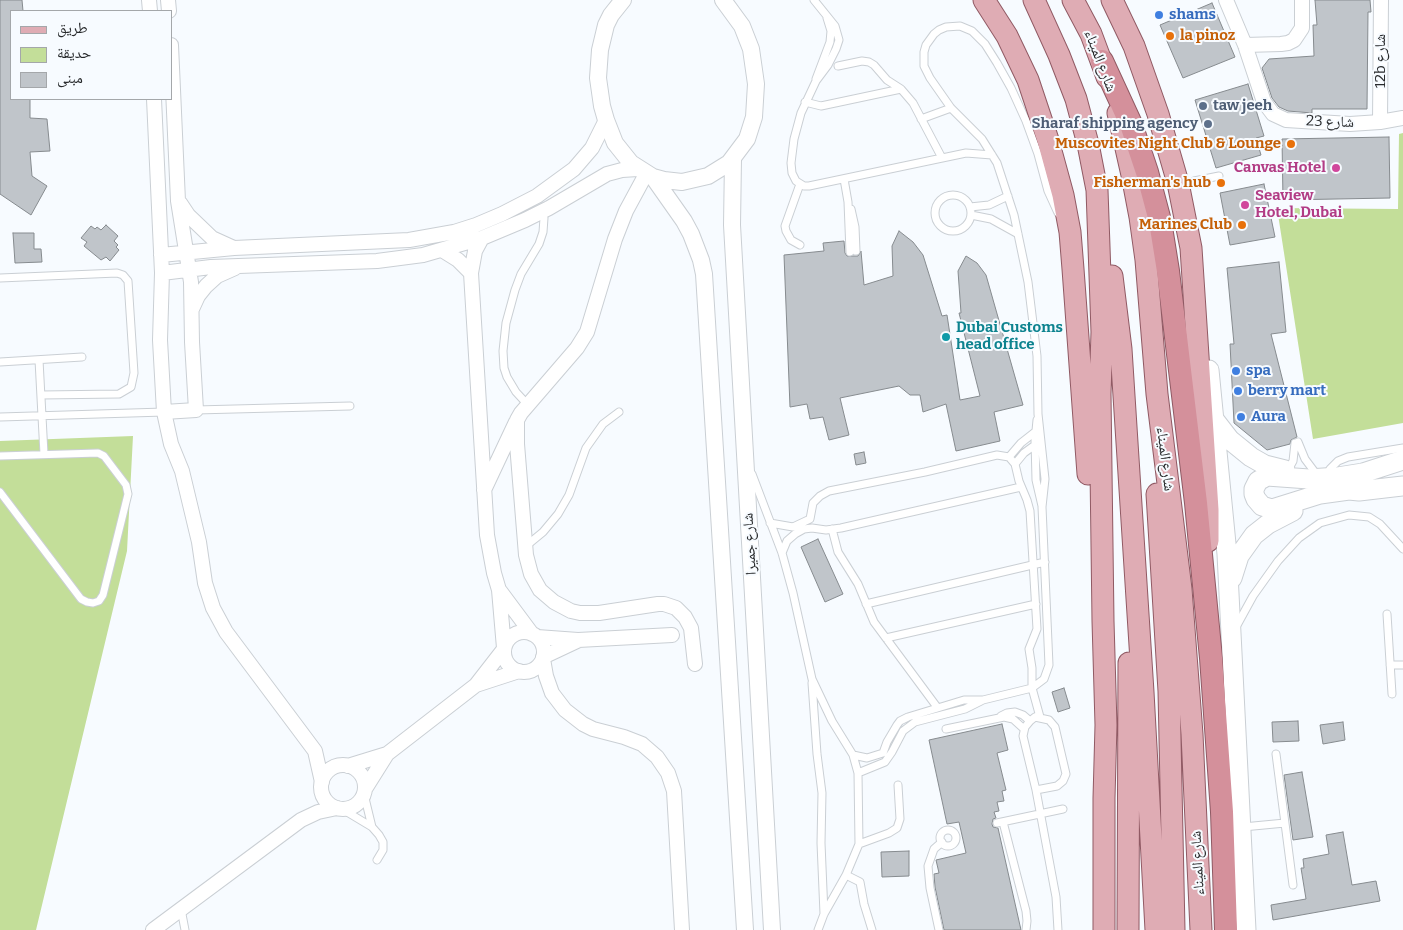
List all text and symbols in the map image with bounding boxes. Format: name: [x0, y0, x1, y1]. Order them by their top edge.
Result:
place label: shams: [1169, 6, 1216, 24]
marker: shams: [1153, 9, 1165, 21]
legend: [10, 10, 172, 100]
text: طريق: [57, 19, 88, 37]
place label: la pinoz: [1180, 27, 1235, 45]
street label: شارع الميناء: [1080, 28, 1120, 94]
marker: la pinoz: [1164, 30, 1176, 42]
street label: 12b شارع: [1372, 34, 1390, 88]
text: حديقة: [57, 44, 91, 62]
text: مبنى: [57, 69, 83, 87]
place label: taw jeeh: [1213, 97, 1272, 115]
marker: taw jeeh: [1197, 100, 1209, 112]
street label: شارع 23: [1306, 112, 1354, 132]
place label: Sharaf shipping agency: [1031, 115, 1198, 133]
marker: Sharaf shipping agency: [1202, 118, 1214, 130]
place label: Muscovites Night Club & Lounge: [1055, 135, 1281, 153]
marker: Muscovites Night Club & Lounge: [1285, 138, 1297, 150]
place label: Canvas Hotel: [1234, 159, 1326, 177]
marker: Canvas Hotel: [1330, 162, 1342, 174]
place label: Fisherman's hub: [1093, 174, 1211, 192]
marker: Fisherman's hub: [1215, 177, 1227, 189]
place label: Seaview Hotel, Dubai: [1255, 187, 1342, 222]
marker: Seaview Hotel, Dubai: [1239, 199, 1251, 211]
place label: Marines Club: [1139, 216, 1232, 234]
marker: Marines Club: [1236, 219, 1248, 231]
place label: Dubai Customs head office: [956, 319, 1063, 354]
marker: Dubai Customs head office: [940, 331, 952, 343]
place label: spa: [1246, 362, 1271, 380]
marker: spa: [1230, 365, 1242, 377]
place label: berry mart: [1248, 382, 1326, 400]
marker: berry mart: [1232, 385, 1244, 397]
place label: Aura: [1251, 408, 1286, 426]
marker: Aura: [1235, 411, 1247, 423]
street label: شارع الميناء: [1152, 426, 1178, 492]
street label: شارع جميرا: [739, 512, 761, 576]
street label: شارع الميناء: [1187, 830, 1209, 896]

